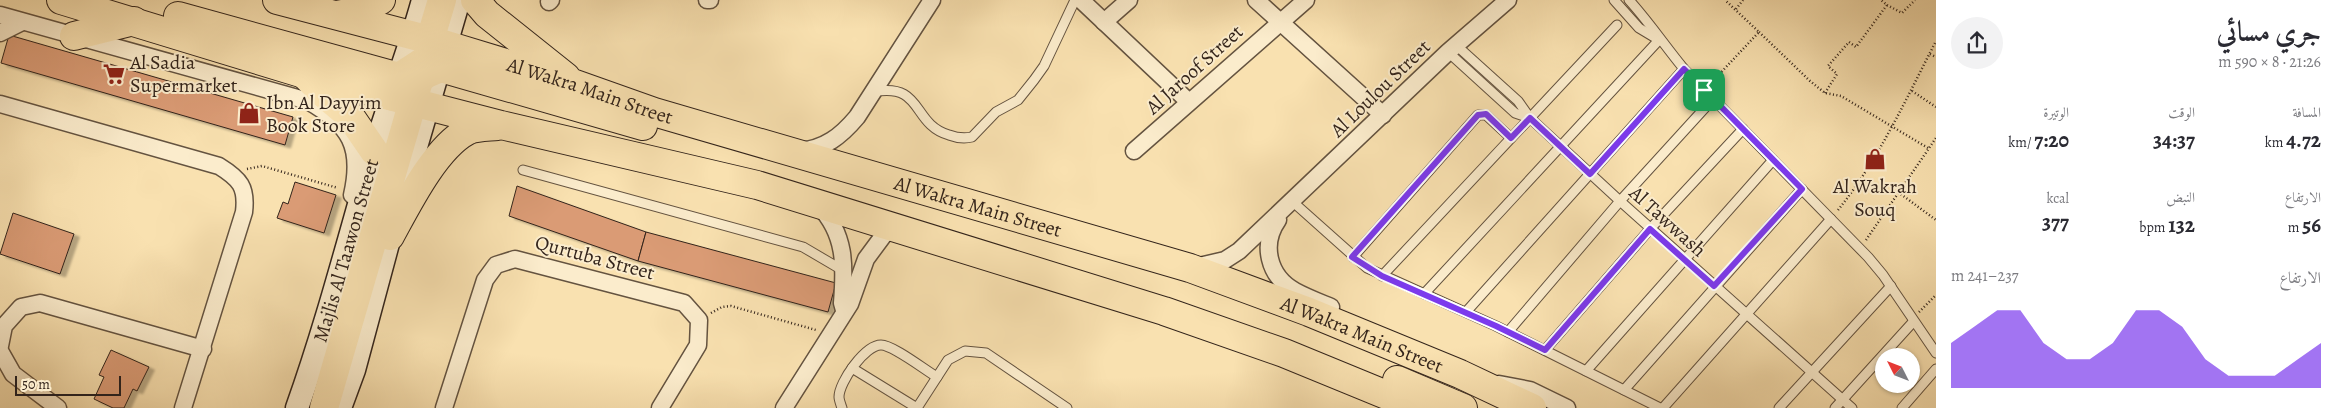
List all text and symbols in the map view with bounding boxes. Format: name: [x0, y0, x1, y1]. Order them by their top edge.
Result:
text: جري مسائي: [2216, 13, 2321, 51]
button: share: [1951, 17, 2003, 69]
street label: Al Jaroof Street: [1139, 18, 1249, 121]
street label: Al Loulou Street: [1324, 33, 1437, 144]
place label: Al Sadia Supermarket: [129, 49, 238, 99]
street label: Al Wakra Main Street: [503, 51, 676, 131]
text: 21:26 · 8 × 590 m: [2218, 51, 2321, 73]
supermarket icon: Al Sadia Supermarket: [101, 61, 127, 87]
pin: [1683, 69, 1725, 111]
icon: arrive: [1690, 76, 1718, 104]
place label: Ibn Al Dayyim Book Store: [266, 89, 382, 139]
shop icon: Ibn Al Dayyim Book Store: [236, 100, 262, 126]
text: الوتيرة: [2043, 103, 2069, 122]
text: الوقت: [2168, 103, 2195, 122]
text: المسافة: [2292, 103, 2321, 122]
text: 7:20: [2034, 126, 2069, 154]
text: 34:37: [2153, 126, 2195, 154]
text: 4.72: [2286, 126, 2321, 154]
text: /km: [2008, 133, 2034, 152]
text: km: [2265, 133, 2286, 152]
shop icon: Al Wakrah Souq: [1862, 146, 1888, 172]
street label: Majlis Al Taawon Street: [307, 155, 385, 346]
street label: Al Wakra Main Street: [890, 169, 1065, 244]
place label: Al Wakrah Souq: [1832, 173, 1917, 223]
street label: Al Tawwash: [1623, 179, 1712, 263]
text: النبض: [2166, 188, 2195, 207]
text: الارتفاع: [2285, 188, 2321, 207]
text: kcal: [2047, 189, 2069, 208]
text: 377: [2042, 208, 2069, 236]
text: 132: [2168, 211, 2195, 239]
text: 56: [2302, 211, 2321, 239]
text: bpm: [2139, 218, 2168, 237]
text: m: [2288, 218, 2302, 237]
street label: Qurtuba Street: [532, 229, 658, 286]
text: 237–241 m: [1951, 265, 2019, 287]
text: الارتفاع: [2279, 267, 2321, 289]
street label: Al Wakra Main Street: [1276, 289, 1447, 380]
north arrow: [1875, 348, 1920, 392]
map controls: [1875, 348, 1920, 393]
scale bar: [15, 373, 121, 396]
text: 50 m: [22, 375, 50, 394]

